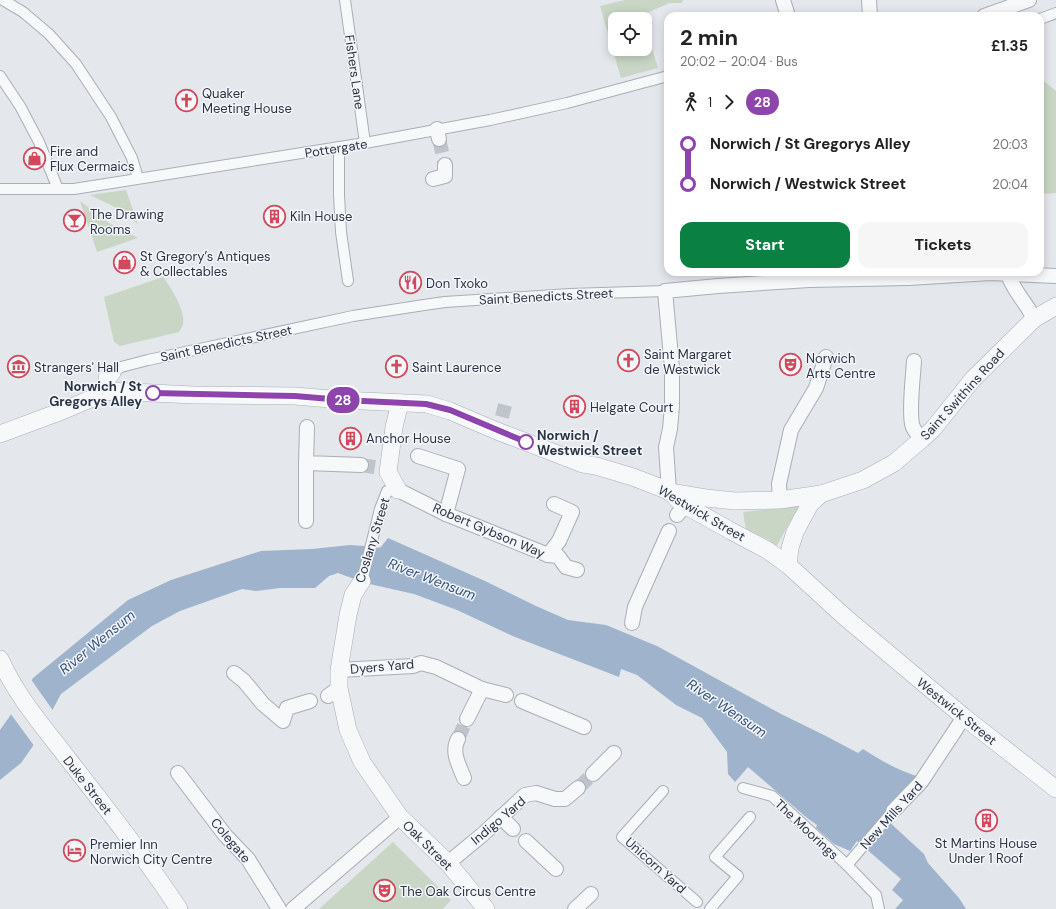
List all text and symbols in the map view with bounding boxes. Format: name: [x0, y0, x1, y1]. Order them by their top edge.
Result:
map controls: [608, 12, 652, 56]
button: locate: [608, 12, 652, 56]
text: 2 min: [680, 23, 738, 52]
street label: Fishers Lane: [341, 34, 368, 110]
text: £1.35: [991, 36, 1028, 56]
text: 20:02 – 20:04 · Bus: [680, 53, 798, 70]
place label: Quaker Meeting House: [202, 85, 292, 117]
church icon: Quaker Meeting House: [174, 87, 200, 113]
icon: walk: [680, 91, 702, 113]
icon: forward: [718, 91, 740, 113]
text: 28: [754, 93, 771, 111]
text: 1: [708, 94, 712, 111]
text: Norwich / St Gregorys Alley: [710, 134, 911, 154]
street label: Pottergate: [304, 135, 369, 162]
text: 20:03: [993, 136, 1028, 153]
place label: Fire and Flux Cermaics: [50, 143, 134, 175]
shop icon: Fire and Flux Cermaics: [22, 145, 48, 171]
text: Norwich / Westwick Street: [710, 174, 906, 194]
text: 20:04: [992, 176, 1028, 193]
building icon: Kiln House: [261, 203, 287, 229]
place label: The Drawing Rooms: [90, 206, 164, 238]
bar icon: The Drawing Rooms: [62, 208, 88, 234]
place label: Kiln House: [290, 208, 352, 225]
button: Start: [680, 222, 850, 268]
button: Tickets: [858, 222, 1028, 268]
place label: St Gregory’s Antiques & Collectables: [140, 248, 271, 280]
shop icon: St Gregory’s Antiques & Collectables: [112, 250, 138, 276]
restaurant icon: Don Txoko: [398, 270, 424, 296]
place label: Don Txoko: [426, 275, 488, 292]
street label: Saint Benedicts Street: [479, 284, 614, 309]
street label: Saint Benedicts Street: [159, 321, 294, 366]
street label: Saint Swithins Road: [917, 345, 1008, 444]
place label: Saint Margaret de Westwick: [644, 346, 732, 378]
church icon: Saint Margaret de Westwick: [615, 348, 641, 374]
place label: Norwich Arts Centre: [806, 350, 876, 382]
theatre icon: Norwich Arts Centre: [778, 352, 804, 378]
museum icon: Strangers' Hall: [6, 354, 32, 380]
church icon: Saint Laurence: [384, 354, 410, 380]
place label: Strangers' Hall: [34, 359, 119, 376]
place label: Saint Laurence: [412, 359, 501, 376]
place label: Norwich / St Gregorys Alley: [49, 378, 142, 410]
marker: Norwich / St Gregorys Alley: [145, 385, 161, 401]
line badge: 28: [325, 387, 361, 413]
text: 28: [335, 391, 351, 409]
building icon: Helgate Court: [561, 394, 587, 420]
place label: Helgate Court: [590, 399, 673, 416]
building icon: Anchor House: [337, 425, 363, 451]
place label: Norwich / Westwick Street: [537, 427, 642, 459]
place label: Anchor House: [366, 430, 451, 447]
marker: Norwich / Westwick Street: [518, 434, 534, 450]
street label: Westwick Street: [655, 482, 748, 545]
street label: Coslany Street: [351, 495, 394, 585]
street label: Robert Gybson Way: [430, 499, 548, 562]
water label: River Wensum: [386, 554, 478, 604]
water label: River Wensum: [55, 606, 139, 678]
street label: Dyers Yard: [349, 655, 415, 678]
street label: Westwick Street: [913, 674, 1000, 749]
water label: River Wensum: [684, 675, 770, 741]
street label: Duke Street: [59, 752, 116, 818]
street label: New Mills Yard: [856, 778, 926, 853]
street label: Indigo Yard: [467, 793, 529, 848]
street label: The Moorings: [771, 795, 842, 863]
building icon: St Martins House Under 1 Roof: [973, 808, 999, 834]
street label: Colegate: [207, 814, 254, 866]
street label: Oak Street: [399, 817, 456, 874]
street label: Unicorn Yard: [622, 834, 690, 897]
place label: St Martins House Under 1 Roof: [935, 835, 1037, 867]
place label: Premier Inn Norwich City Centre: [90, 836, 212, 868]
hotel icon: Premier Inn Norwich City Centre: [62, 838, 88, 864]
theatre icon: The Oak Circus Centre: [372, 878, 398, 904]
place label: The Oak Circus Centre: [400, 883, 536, 900]

